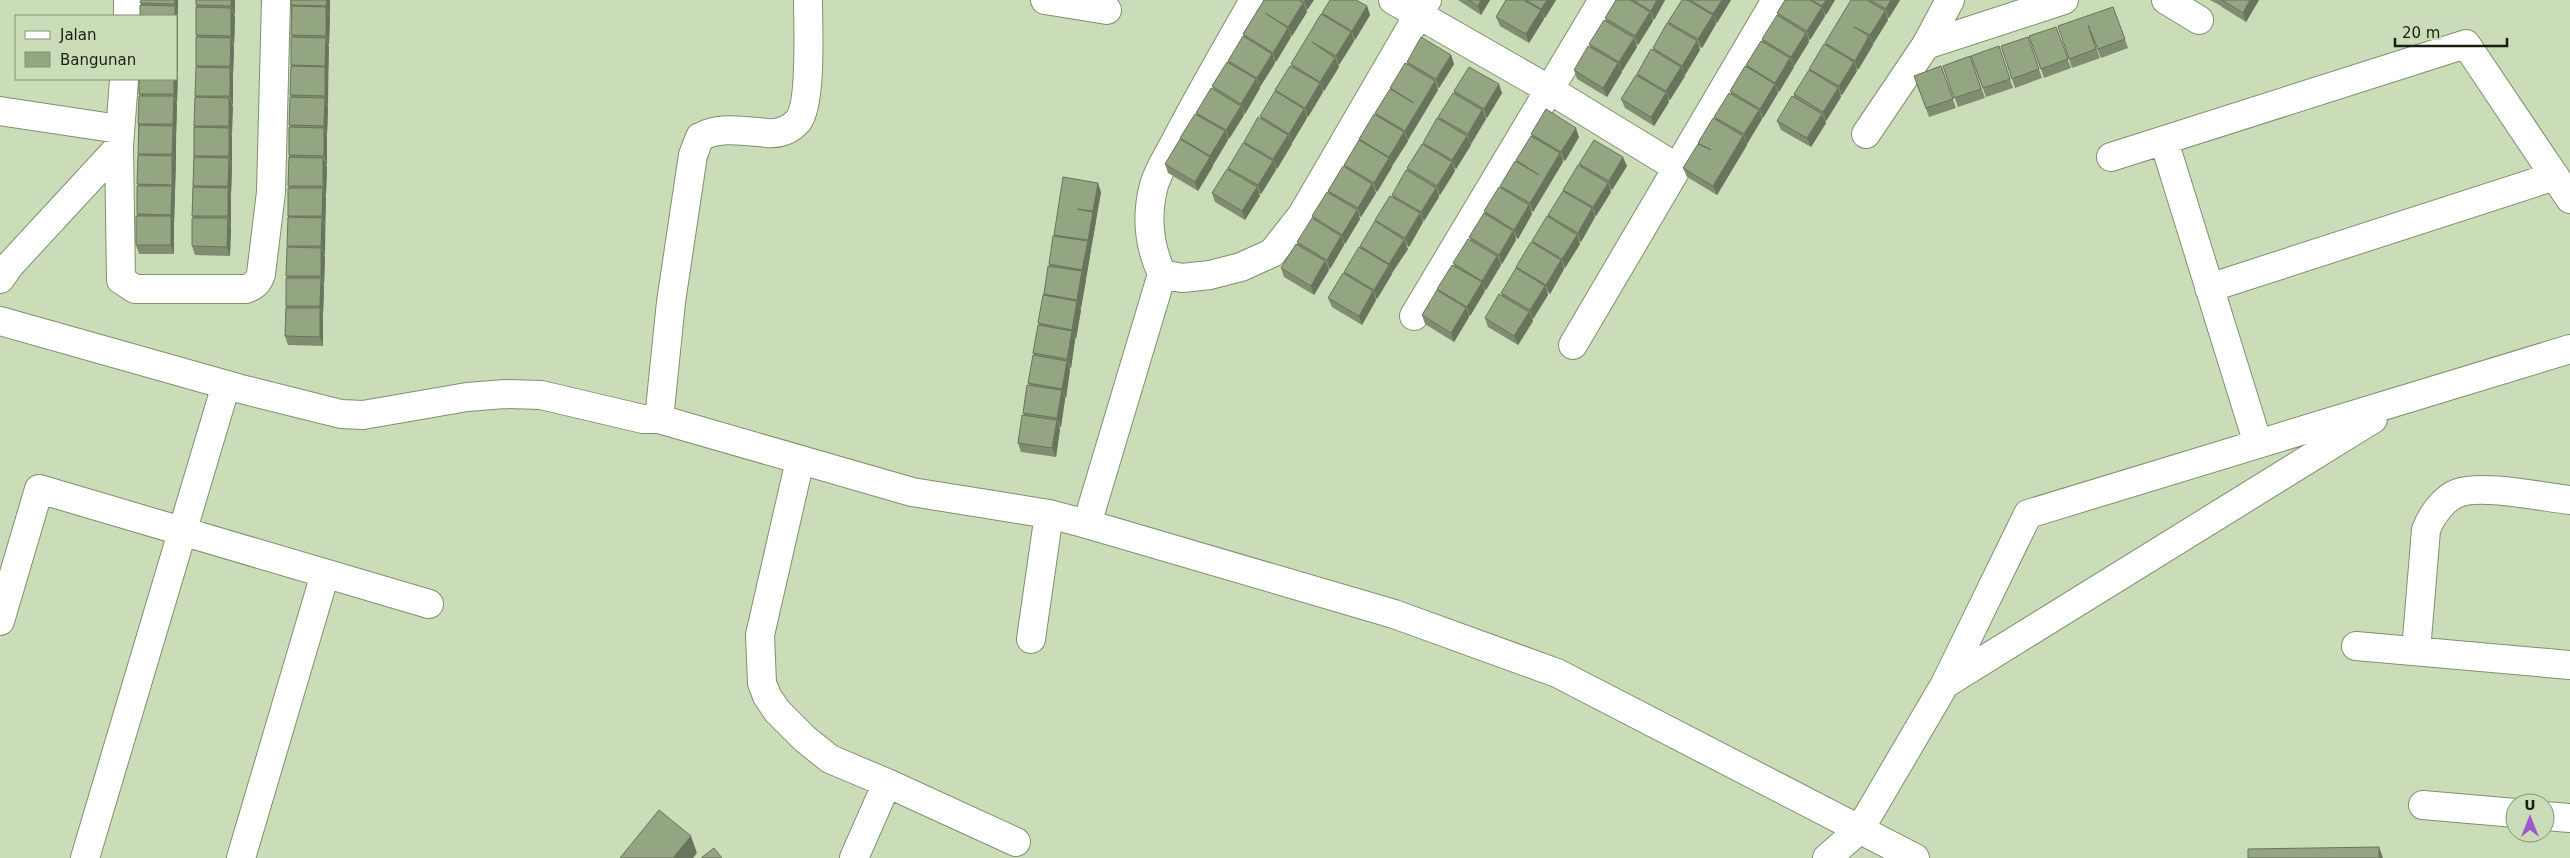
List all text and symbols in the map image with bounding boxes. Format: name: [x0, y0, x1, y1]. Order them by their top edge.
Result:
legend: [15, 15, 178, 80]
scale bar: [2395, 15, 2508, 47]
text: 20 m: [2402, 24, 2440, 42]
text: Jalan: [59, 26, 96, 44]
text: Bangunan: [60, 51, 136, 69]
north arrow: [2505, 793, 2555, 843]
text: U: [2524, 797, 2536, 813]

